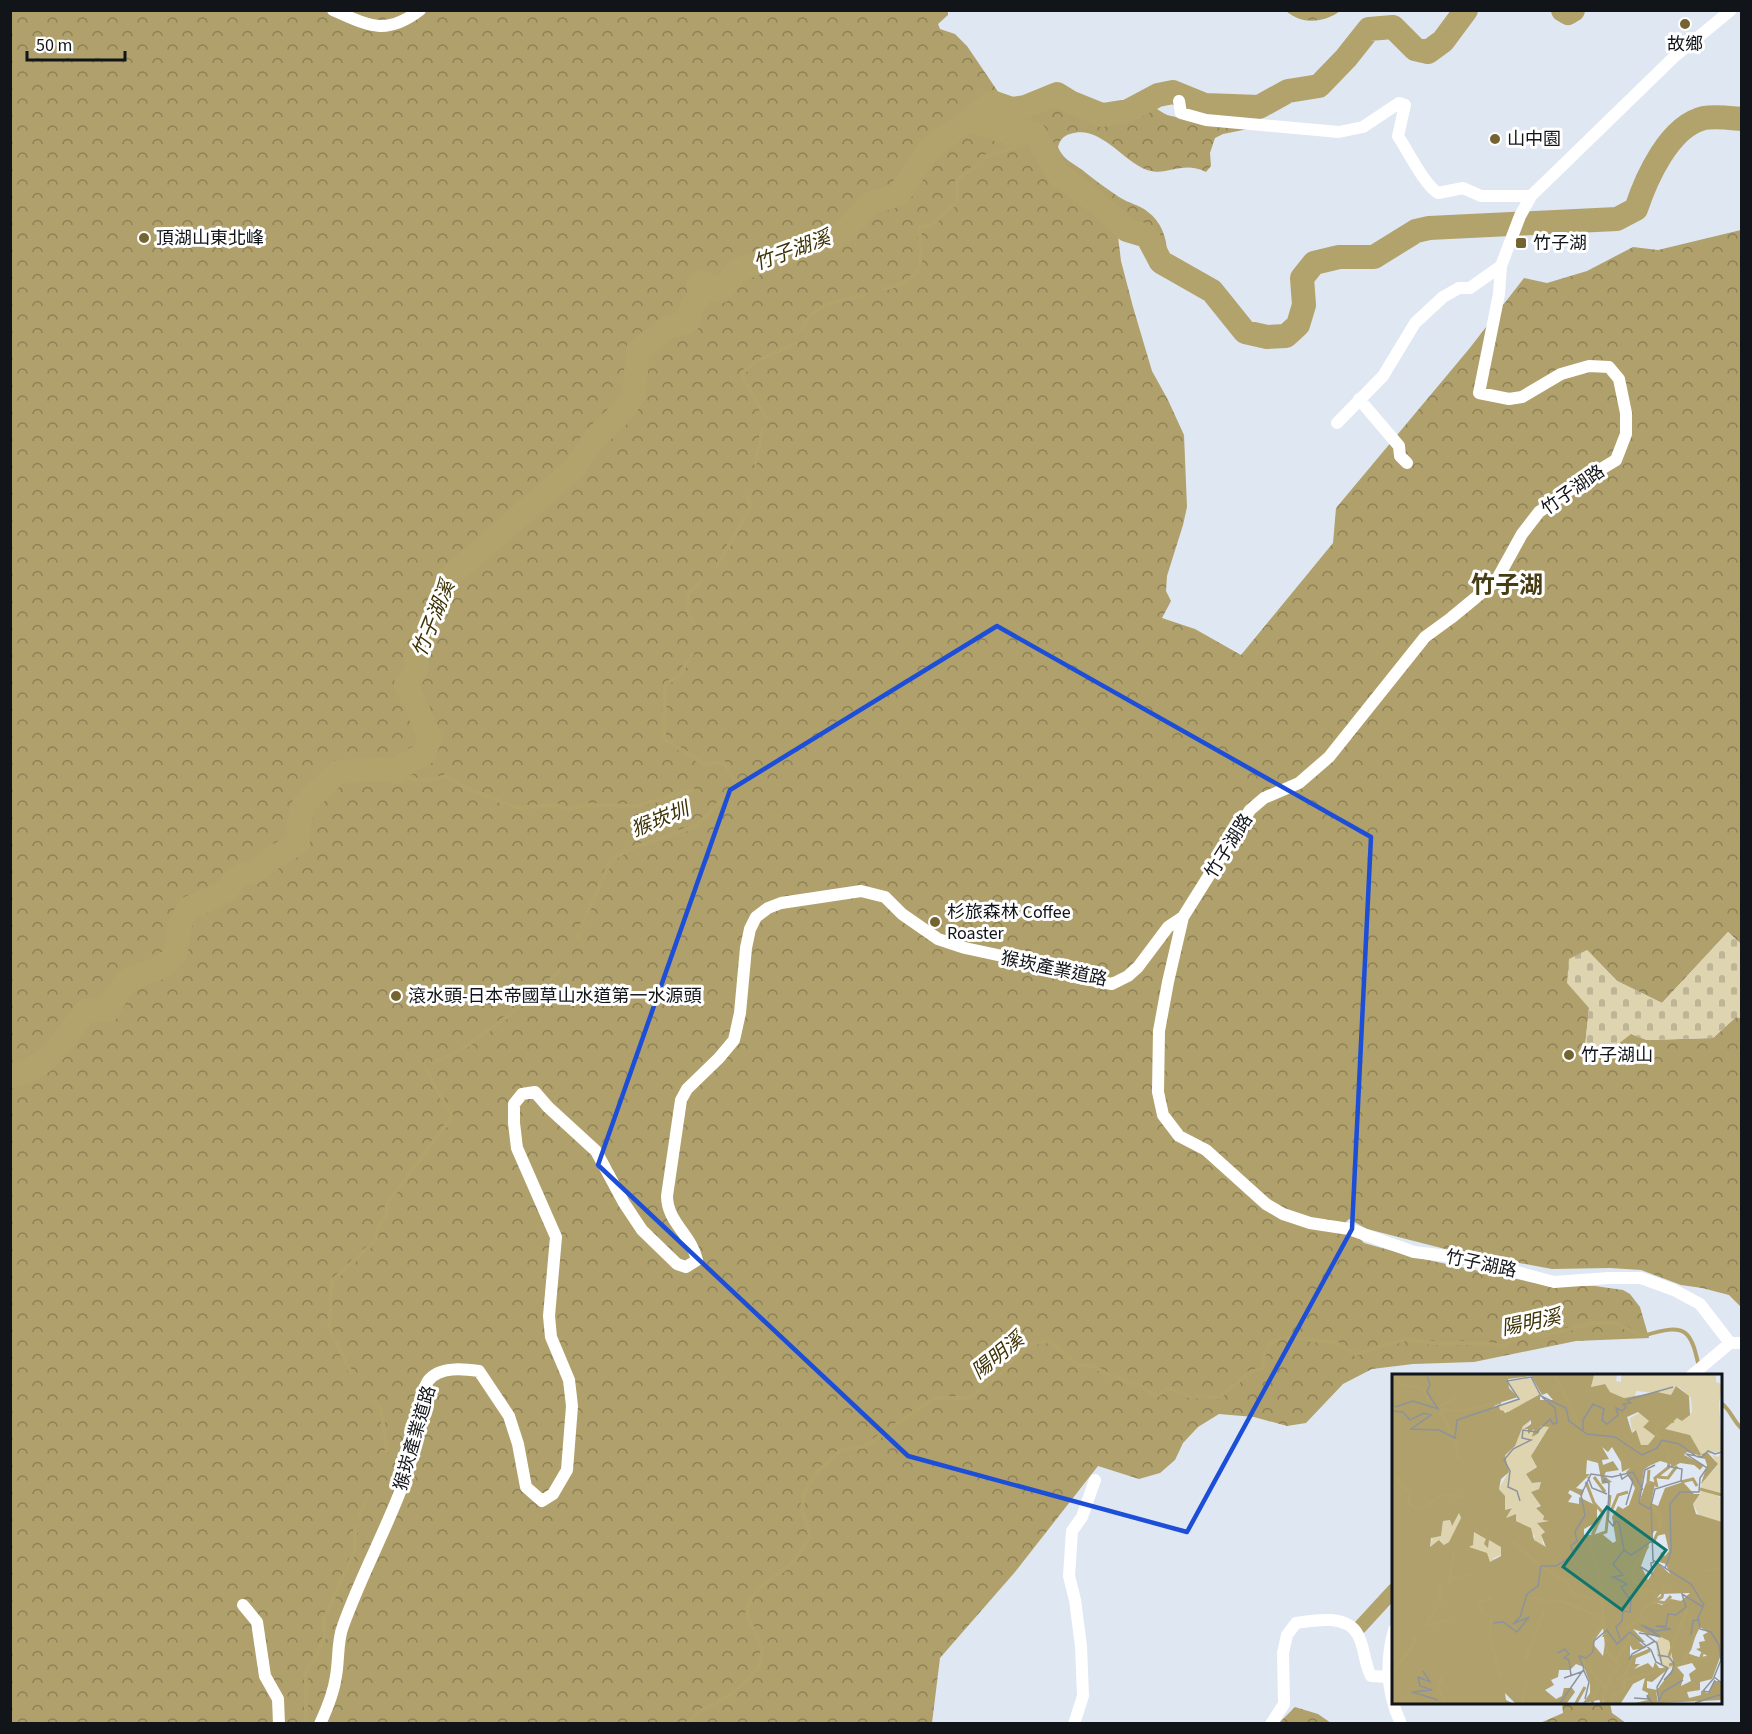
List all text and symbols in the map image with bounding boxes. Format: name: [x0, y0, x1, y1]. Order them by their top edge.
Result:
marker: 故鄉: [1678, 17, 1692, 31]
scale bar: [27, 24, 124, 62]
place label: 故鄉: [1667, 32, 1703, 57]
text: 50 m: [36, 33, 72, 58]
place label: 山中園: [1507, 127, 1561, 152]
marker: 山中園: [1488, 132, 1502, 146]
water label: 竹子湖溪: [750, 223, 837, 278]
place label: 頂湖山東北峰: [156, 226, 264, 251]
marker: 頂湖山東北峰: [137, 231, 151, 245]
place label: 竹子湖: [1533, 231, 1587, 256]
marker: 竹子湖: [1514, 236, 1528, 250]
street label: 竹子湖路: [1536, 459, 1610, 521]
district label: 竹子湖: [1471, 568, 1543, 603]
water label: 竹子湖溪: [406, 574, 463, 661]
water label: 猴崁圳: [627, 795, 696, 844]
street label: 竹子湖路: [1199, 809, 1259, 883]
place label: 杉旅森林 Coffee Roaster: [947, 900, 1071, 946]
marker: 杉旅森林 Coffee Roaster: [928, 915, 942, 929]
street label: 猴崁產業道路: [999, 946, 1109, 992]
place label: 滾水頭-日本帝國草山水道第一水源頭: [408, 984, 702, 1009]
marker: 滾水頭-日本帝國草山水道第一水源頭: [389, 989, 403, 1003]
place label: 竹子湖山: [1581, 1043, 1653, 1068]
marker: 竹子湖山: [1562, 1048, 1576, 1062]
street label: 竹子湖路: [1443, 1244, 1519, 1284]
water label: 陽明溪: [1499, 1302, 1566, 1343]
water label: 陽明溪: [966, 1324, 1032, 1386]
inset map: [1392, 1374, 1722, 1704]
street label: 猴崁產業道路: [388, 1383, 442, 1493]

